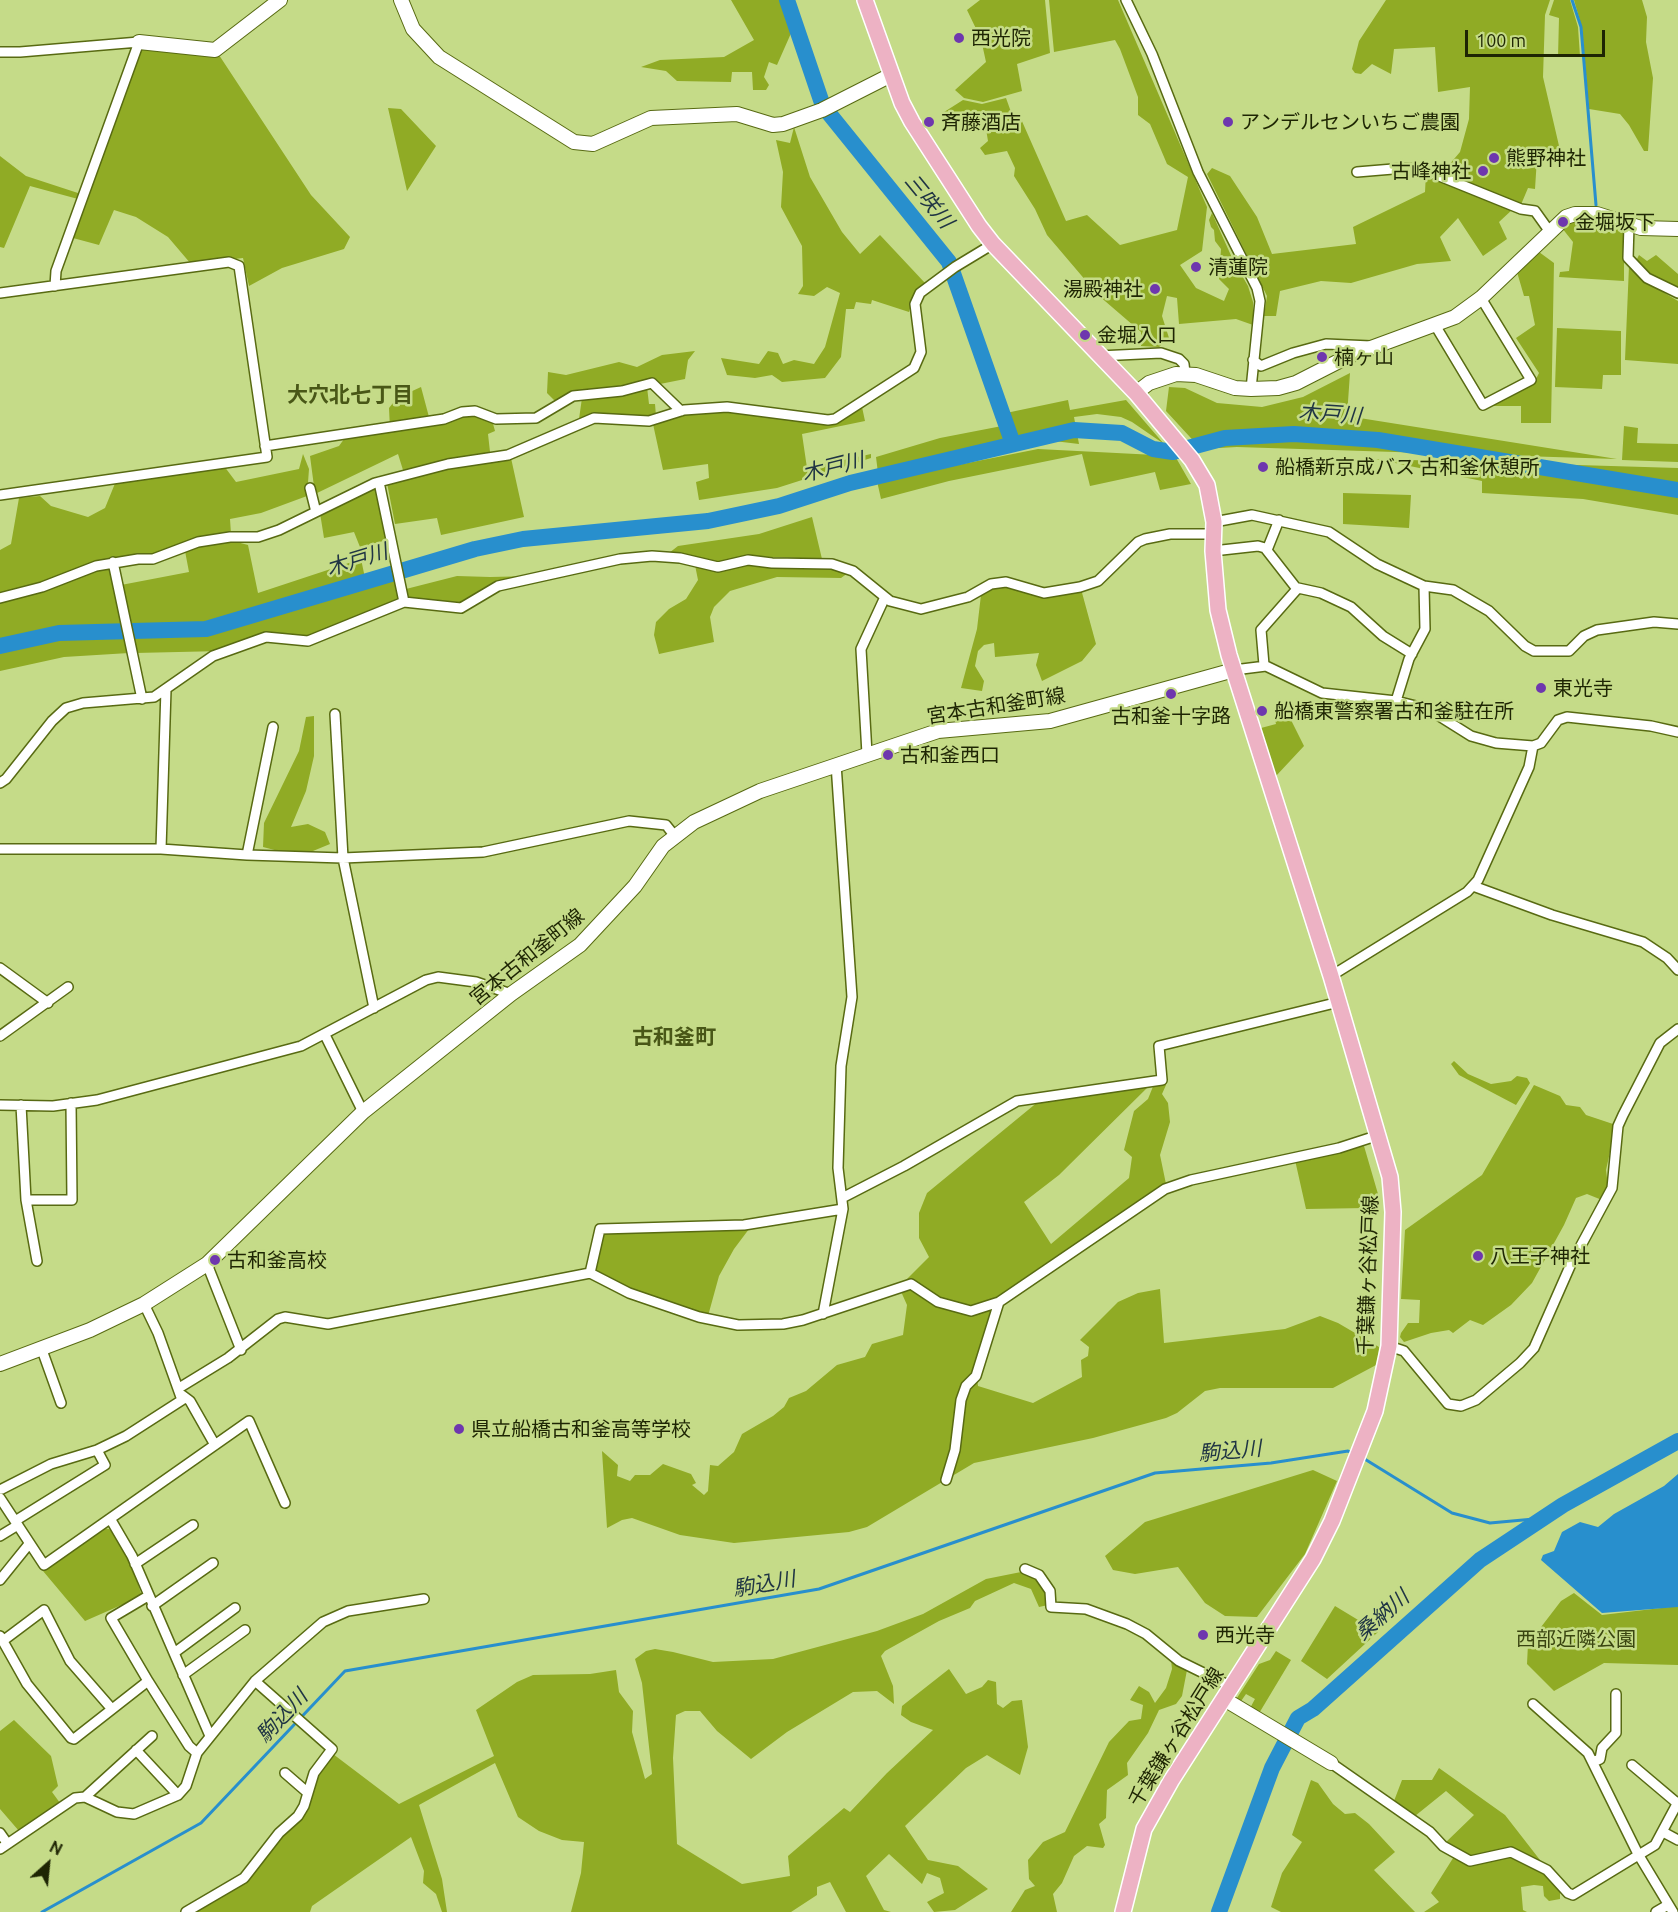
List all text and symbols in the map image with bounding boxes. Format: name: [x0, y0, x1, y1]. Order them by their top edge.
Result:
scale bar: [1468, 18, 1608, 56]
place label: 西光院: [971, 26, 1031, 50]
text: 100 m: [1476, 30, 1526, 50]
marker: 西光院: [952, 31, 966, 45]
place label: 斉藤酒店: [941, 110, 1021, 134]
place label: アンデルセンいちご農園: [1240, 110, 1460, 134]
marker: 斉藤酒店: [922, 115, 936, 129]
marker: アンデルセンいちご農園: [1221, 115, 1235, 129]
place label: 熊野神社: [1506, 146, 1586, 170]
marker: 熊野神社: [1487, 151, 1501, 165]
place label: 古峰神社: [1391, 159, 1471, 183]
marker: 古峰神社: [1476, 164, 1490, 178]
water label: 三咲川: [899, 169, 959, 233]
place label: 金堀坂下: [1575, 210, 1655, 234]
marker: 金堀坂下: [1556, 215, 1570, 229]
place label: 清蓮院: [1208, 255, 1268, 279]
marker: 清蓮院: [1189, 260, 1203, 274]
place label: 湯殿神社: [1063, 277, 1143, 301]
marker: 湯殿神社: [1148, 282, 1162, 296]
place label: 金堀入口: [1097, 323, 1177, 347]
marker: 金堀入口: [1078, 328, 1092, 342]
place label: 楠ヶ山: [1334, 345, 1394, 369]
marker: 楠ヶ山: [1315, 350, 1329, 364]
district label: 大穴北七丁目: [287, 382, 413, 408]
water label: 木戸川: [1298, 399, 1362, 429]
water label: 木戸川: [799, 447, 867, 487]
place label: 船橋新京成バス 古和釜休憩所: [1275, 455, 1540, 479]
marker: 船橋新京成バス 古和釜休憩所: [1256, 460, 1270, 474]
water label: 木戸川: [323, 539, 391, 581]
place label: 東光寺: [1553, 676, 1613, 700]
marker: 東光寺: [1534, 681, 1548, 695]
street label: 宮本古和釜町線: [925, 683, 1067, 729]
marker: 古和釜十字路: [1164, 687, 1178, 701]
place label: 船橋東警察署古和釜駐在所: [1274, 699, 1514, 723]
place label: 古和釜十字路: [1111, 704, 1231, 728]
marker: 船橋東警察署古和釜駐在所: [1255, 704, 1269, 718]
place label: 古和釜西口: [900, 743, 1000, 767]
marker: 古和釜西口: [881, 748, 895, 762]
street label: 宮本古和釜町線: [465, 904, 589, 1010]
district label: 古和釜町: [632, 1024, 716, 1050]
street label: 千葉鎌ヶ谷松戸線: [1353, 1195, 1383, 1355]
place label: 八王子神社: [1490, 1244, 1590, 1268]
place label: 古和釜高校: [227, 1248, 327, 1272]
marker: 八王子神社: [1471, 1249, 1485, 1263]
marker: 古和釜高校: [208, 1253, 222, 1267]
place label: 県立船橋古和釜高等学校: [471, 1417, 691, 1441]
marker: 県立船橋古和釜高等学校: [452, 1422, 466, 1436]
water label: 駒込川: [1198, 1436, 1262, 1466]
water label: 駒込川: [731, 1566, 797, 1602]
water label: 桑納川: [1350, 1585, 1414, 1645]
place label: 西光寺: [1215, 1623, 1275, 1647]
park label: 西部近隣公園: [1516, 1627, 1636, 1651]
marker: 西光寺: [1196, 1628, 1210, 1642]
street label: 千葉鎌ヶ谷松戸線: [1123, 1663, 1229, 1811]
water label: 駒込川: [251, 1684, 313, 1748]
north arrow: [18, 1834, 78, 1894]
text: N: [47, 1837, 66, 1859]

